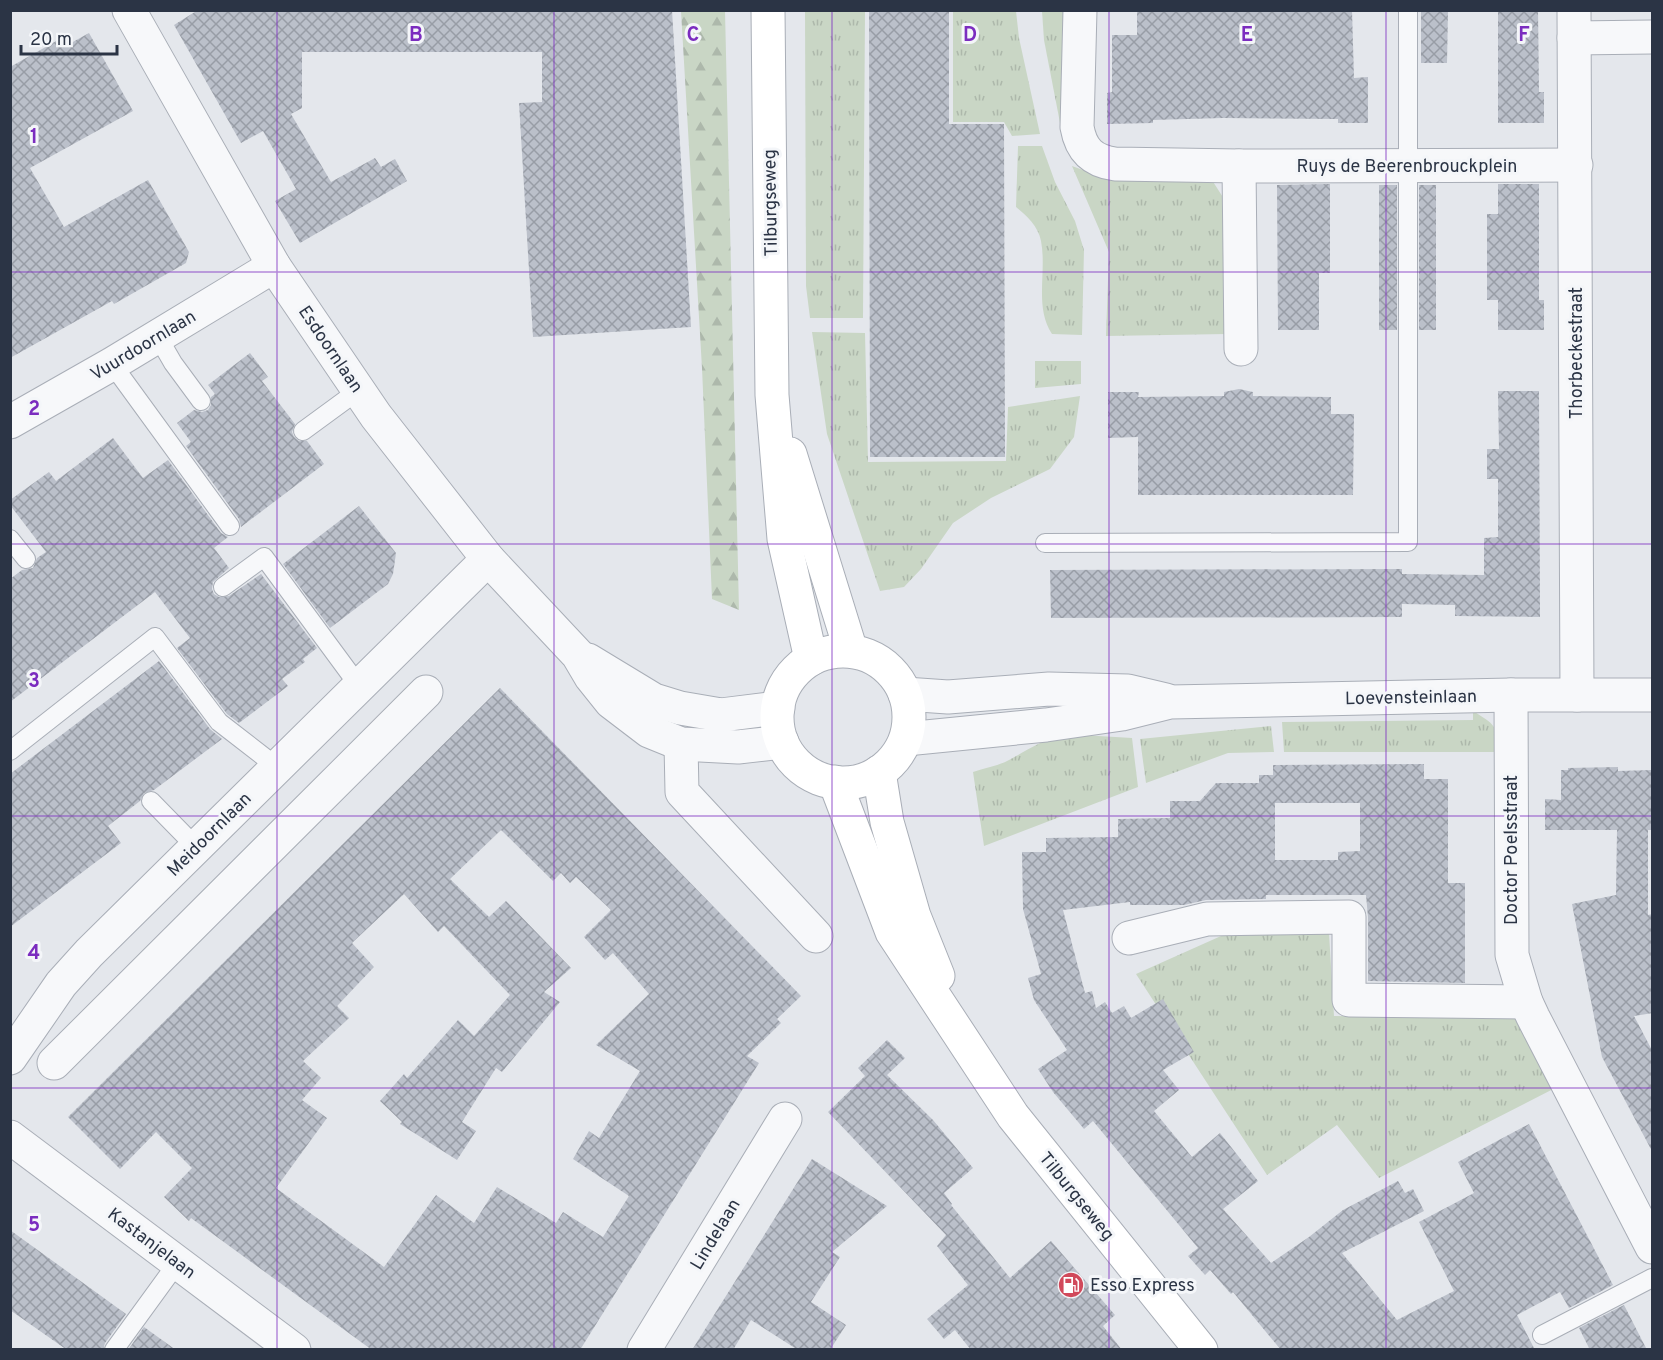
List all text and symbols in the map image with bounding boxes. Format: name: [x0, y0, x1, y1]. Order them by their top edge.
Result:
scale bar: [21, 18, 117, 56]
text: B: [409, 23, 423, 49]
text: C: [687, 23, 699, 49]
text: D: [963, 23, 977, 49]
text: E: [1241, 23, 1253, 49]
text: F: [1518, 23, 1530, 49]
text: 20 m: [30, 29, 72, 52]
text: 1: [30, 125, 38, 151]
street label: Tilburgseweg: [759, 149, 784, 257]
street label: Ruys de Beerenbrouckplein: [1297, 156, 1517, 179]
street label: Thorbeckestraat: [1566, 287, 1589, 419]
street label: Esdoornlaan: [292, 302, 367, 398]
street label: Vuurdoornlaan: [87, 306, 201, 387]
text: 2: [28, 397, 40, 423]
text: 3: [28, 669, 40, 695]
street label: Loevensteinlaan: [1345, 686, 1477, 711]
street label: Doctor Poelsstraat: [1501, 775, 1524, 925]
street label: Meidoornlaan: [163, 788, 257, 882]
text: 4: [28, 941, 40, 967]
street label: Tilburgseweg: [1033, 1148, 1119, 1246]
street label: Lindelaan: [686, 1195, 746, 1275]
street label: Kastanjelaan: [102, 1204, 200, 1285]
text: 5: [28, 1213, 40, 1239]
fuel station icon: Esso Express: [1056, 1270, 1086, 1300]
place label: Esso Express: [1090, 1275, 1195, 1298]

